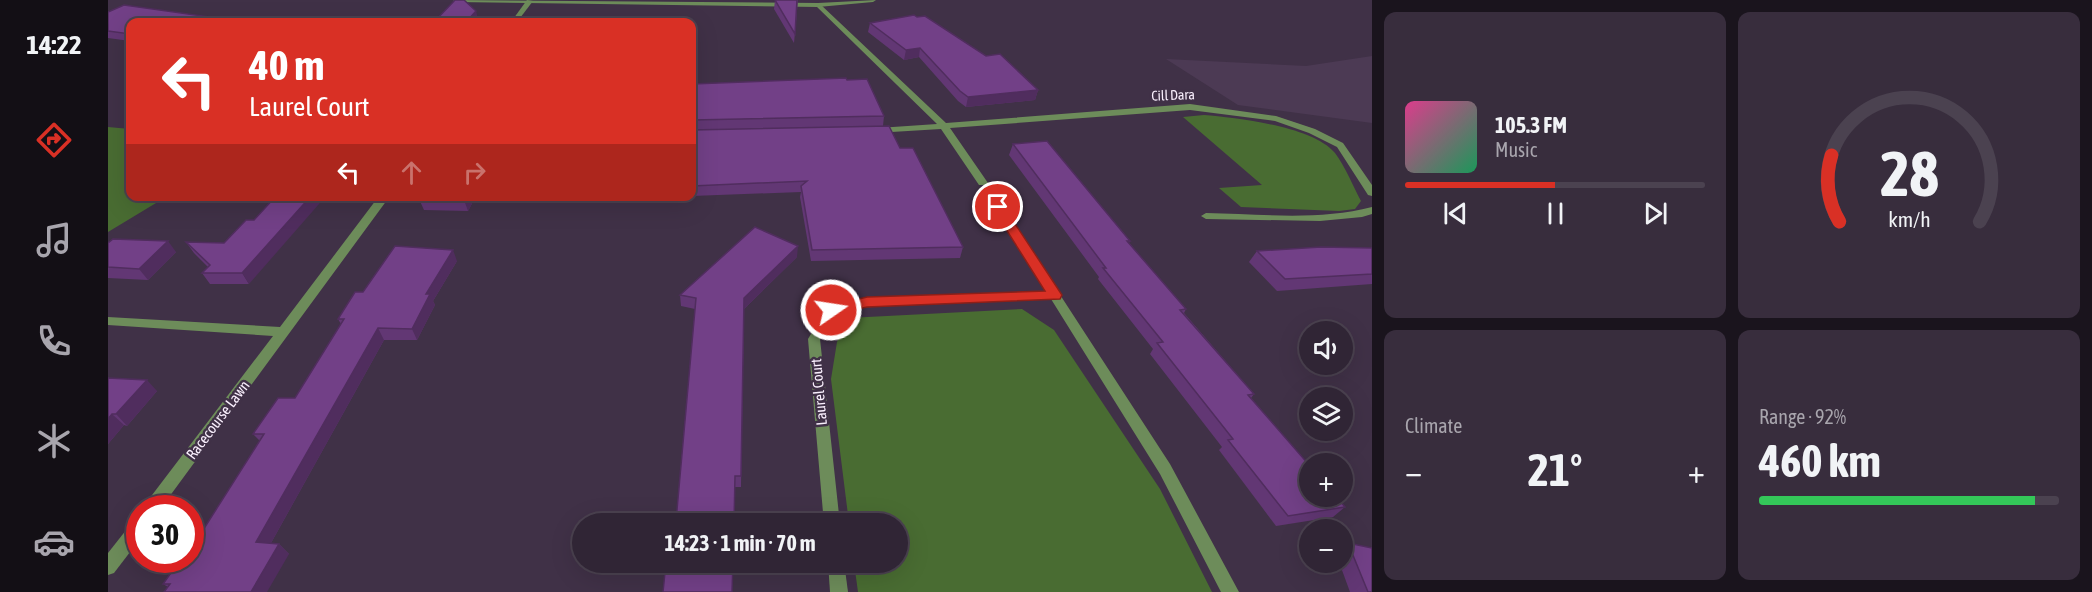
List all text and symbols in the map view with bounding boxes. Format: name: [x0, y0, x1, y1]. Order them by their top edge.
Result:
text: 14:22: [26, 29, 82, 60]
text: 40 m: [249, 41, 324, 89]
icon: left: [150, 42, 228, 120]
street label: Cill Dara: [1151, 86, 1195, 104]
text: Laurel Court: [249, 91, 369, 122]
text: 105.3 FM: [1495, 112, 1567, 138]
icon: directions: [33, 119, 75, 161]
text: Music: [1495, 138, 1537, 161]
text: 28: [1880, 138, 1938, 209]
icon: left: [332, 156, 365, 189]
icon: ahead: [395, 156, 428, 189]
icon: right: [458, 156, 491, 189]
pin: [972, 181, 1023, 232]
icon: arrive: [981, 190, 1014, 223]
icon: previous: [1439, 197, 1472, 230]
icon: pause: [1539, 197, 1572, 230]
icon: next: [1639, 197, 1672, 230]
text: km/h: [1888, 208, 1930, 233]
icon: music: [33, 219, 75, 261]
position arrow: [799, 278, 863, 342]
icon: phone: [33, 320, 75, 362]
map controls: [1299, 321, 1353, 573]
button: sound: [1299, 321, 1353, 375]
street label: Laurel Court: [807, 358, 830, 426]
street label: Racecourse Lawn: [182, 377, 253, 462]
button: layers: [1299, 387, 1353, 441]
text: Range · 92%: [1759, 405, 1846, 428]
text: Climate: [1405, 414, 1462, 437]
icon: climate: [33, 420, 75, 462]
text: 460 km: [1759, 435, 1881, 487]
text: 21°: [1528, 444, 1582, 496]
text: −: [1405, 452, 1422, 490]
text: +: [1688, 452, 1705, 490]
button: +: [1299, 453, 1353, 507]
speed limit sign: 30: [126, 495, 204, 573]
button: −: [1299, 519, 1353, 573]
icon: car: [33, 521, 75, 563]
text: 14:23 · 1 min · 70 m: [664, 530, 816, 556]

